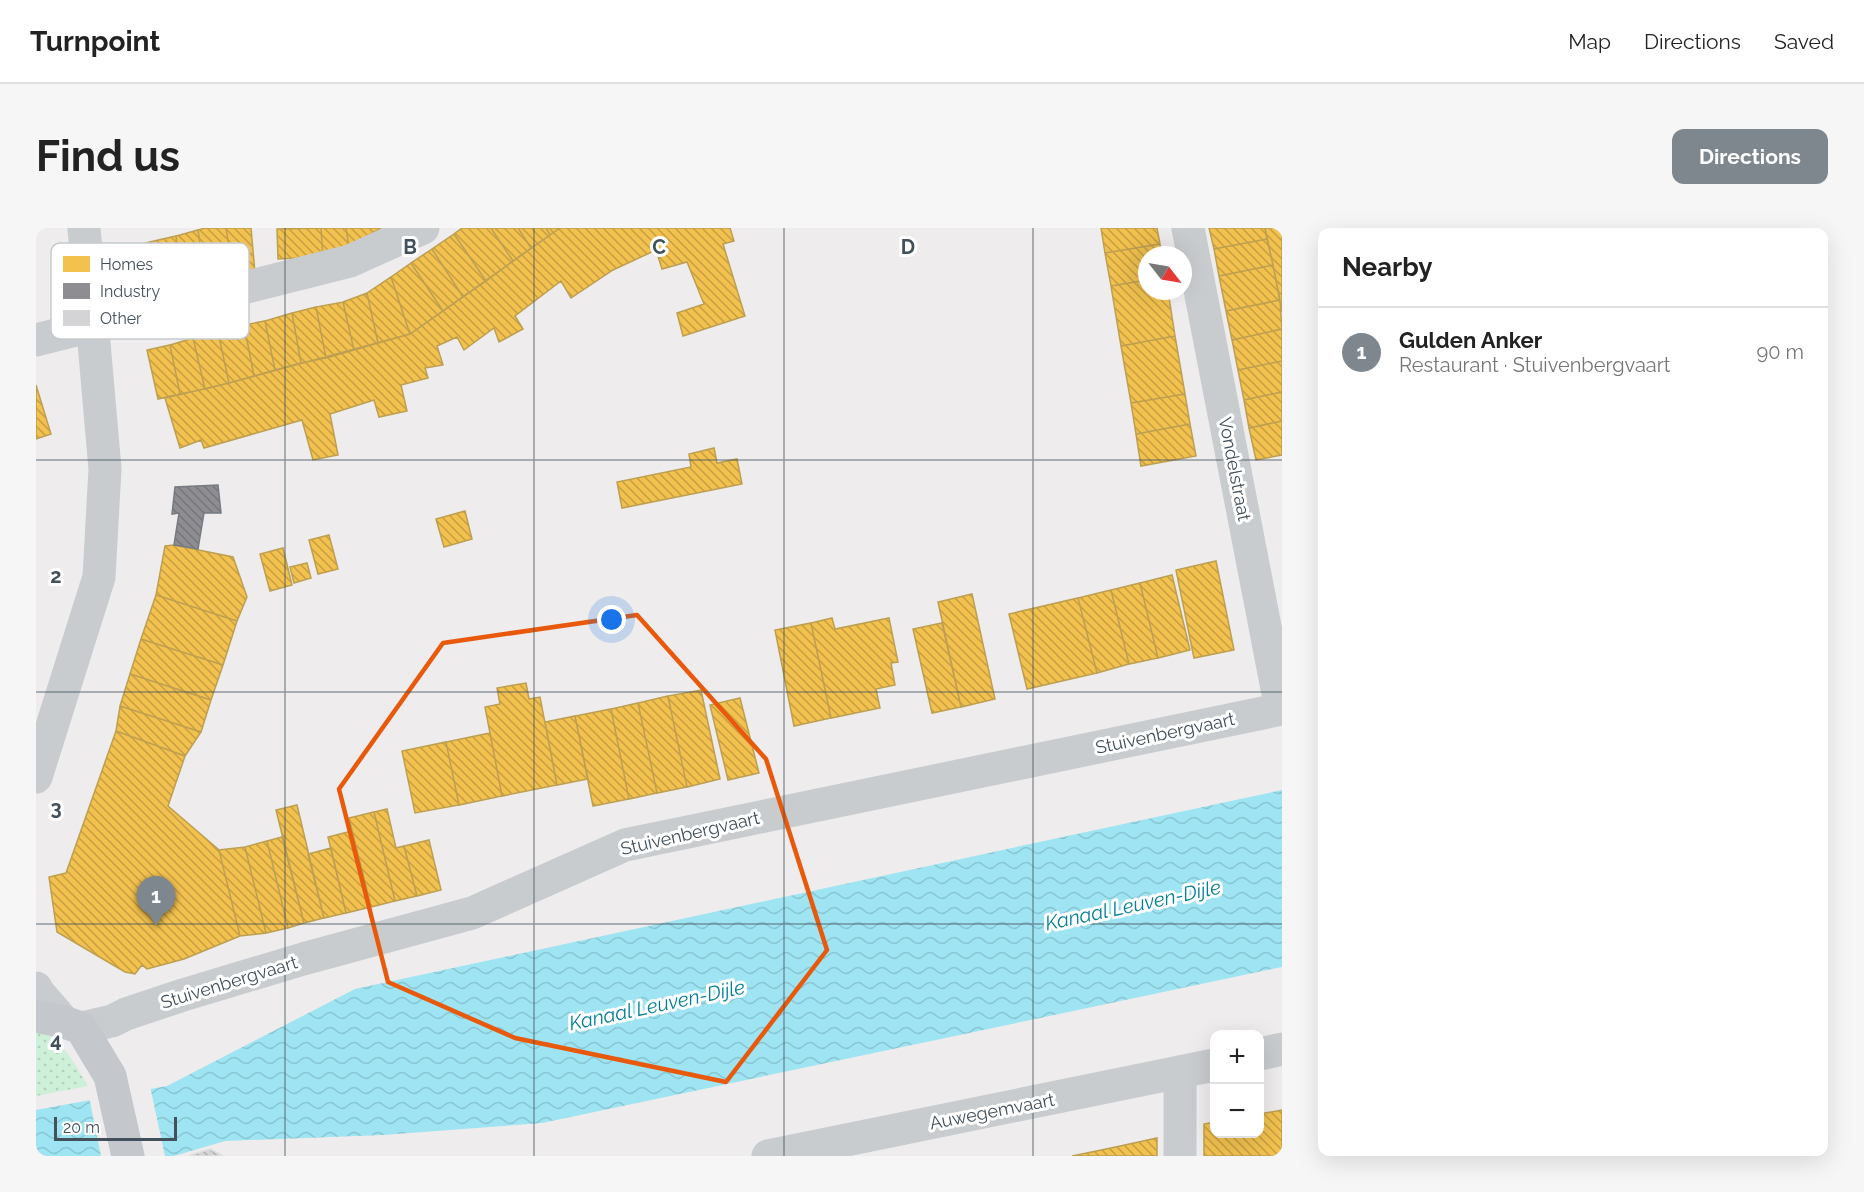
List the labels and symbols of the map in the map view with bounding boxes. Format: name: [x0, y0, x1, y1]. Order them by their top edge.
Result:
text: B: [403, 235, 417, 259]
text: C: [652, 235, 666, 259]
text: D: [901, 235, 915, 259]
legend: [51, 243, 249, 339]
north arrow: [1138, 246, 1192, 300]
text: Homes: [100, 255, 153, 274]
text: Industry: [100, 282, 160, 301]
text: Other: [100, 309, 142, 328]
street label: Vondelstraat: [1215, 415, 1255, 523]
text: 2: [50, 564, 62, 588]
your location: [597, 605, 626, 634]
street label: Stuivenbergvaart: [1093, 708, 1237, 758]
text: 3: [50, 796, 62, 820]
street label: Stuivenbergvaart: [618, 807, 762, 859]
water label: Kanaal Leuven-Dijle: [1043, 875, 1223, 935]
pin: 1: [136, 876, 176, 926]
street label: Stuivenbergvaart: [158, 951, 300, 1013]
water label: Kanaal Leuven-Dijle: [567, 975, 747, 1035]
text: 4: [50, 1028, 62, 1052]
street label: Auwegemvaart: [928, 1089, 1056, 1133]
scale bar: [54, 1114, 177, 1142]

